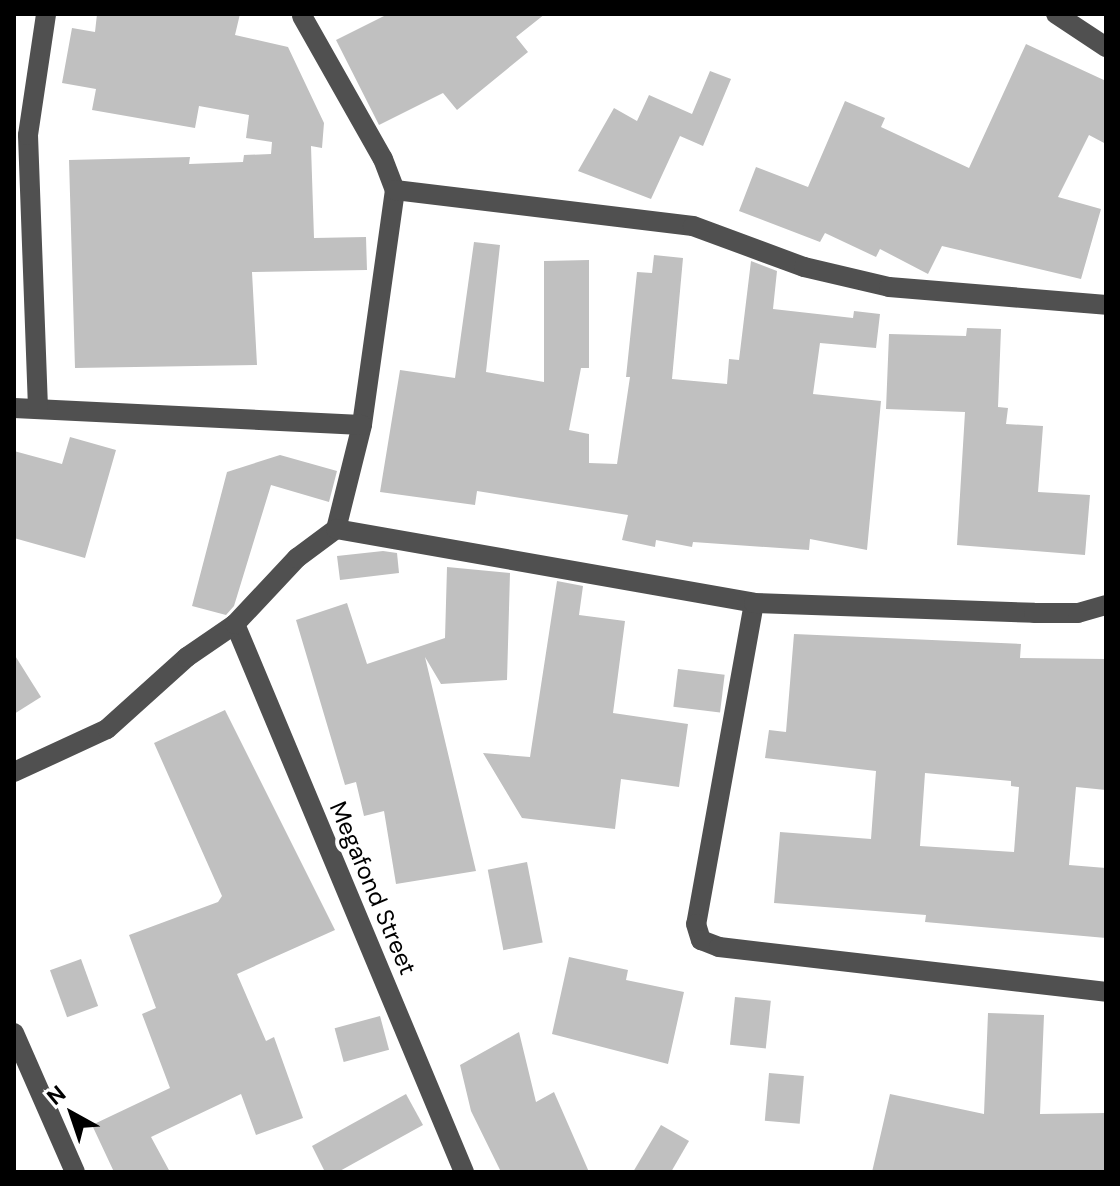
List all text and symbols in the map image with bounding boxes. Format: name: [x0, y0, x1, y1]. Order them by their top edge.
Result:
street label: Megafond Street: [324, 797, 422, 979]
north arrow: [32, 1074, 112, 1154]
text: N: [41, 1079, 72, 1112]

